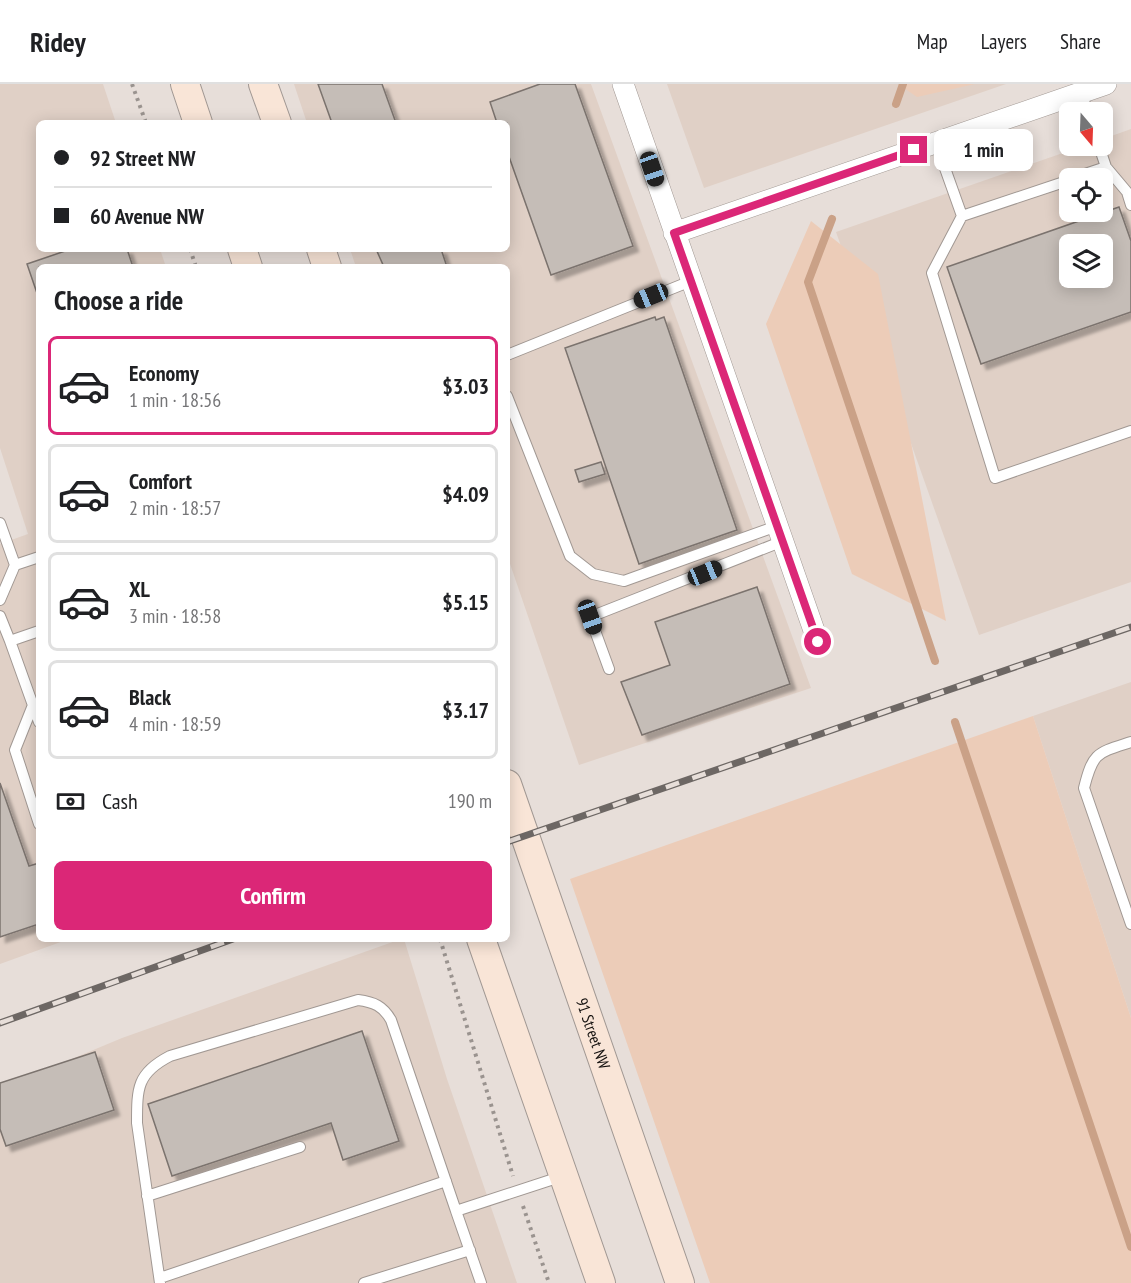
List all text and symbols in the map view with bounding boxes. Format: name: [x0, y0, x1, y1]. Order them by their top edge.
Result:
text: Ridey: [30, 23, 86, 60]
text: Map: [917, 28, 948, 55]
text: Layers: [981, 28, 1027, 55]
text: Share: [1060, 28, 1101, 55]
north arrow: [1059, 102, 1113, 156]
map controls: [1059, 102, 1113, 288]
callout: 1 min: [935, 129, 1034, 171]
route end: [900, 136, 927, 163]
text: 1 min: [963, 137, 1004, 163]
text: 92 Street NW: [90, 144, 195, 172]
car: [638, 149, 666, 189]
button: locate: [1059, 168, 1113, 222]
text: 60 Avenue NW: [90, 202, 204, 230]
button: layers: [1059, 234, 1113, 288]
car: [631, 281, 671, 311]
text: Choose a ride: [54, 283, 183, 317]
icon: car: [57, 359, 111, 413]
text: Economy: [129, 359, 199, 387]
text: $3.03: [442, 372, 489, 400]
text: 1 min · 18:56: [129, 387, 221, 413]
icon: car: [57, 467, 111, 521]
text: Comfort: [129, 467, 192, 495]
text: $4.09: [442, 480, 489, 508]
text: 2 min · 18:57: [129, 495, 221, 521]
car: [685, 558, 725, 588]
icon: car: [57, 575, 111, 629]
text: XL: [129, 575, 150, 603]
text: $5.15: [442, 588, 489, 616]
car: [575, 597, 605, 637]
text: 3 min · 18:58: [129, 603, 221, 629]
route start: [804, 628, 831, 655]
icon: car: [57, 683, 111, 737]
text: Black: [129, 683, 171, 711]
text: $3.17: [442, 696, 489, 724]
text: 4 min · 18:59: [129, 711, 221, 737]
icon: cash: [54, 785, 87, 818]
text: Cash: [102, 787, 138, 815]
text: 190 m: [448, 788, 492, 814]
button: Confirm: [54, 861, 492, 930]
street label: 91 Street NW: [572, 995, 615, 1072]

